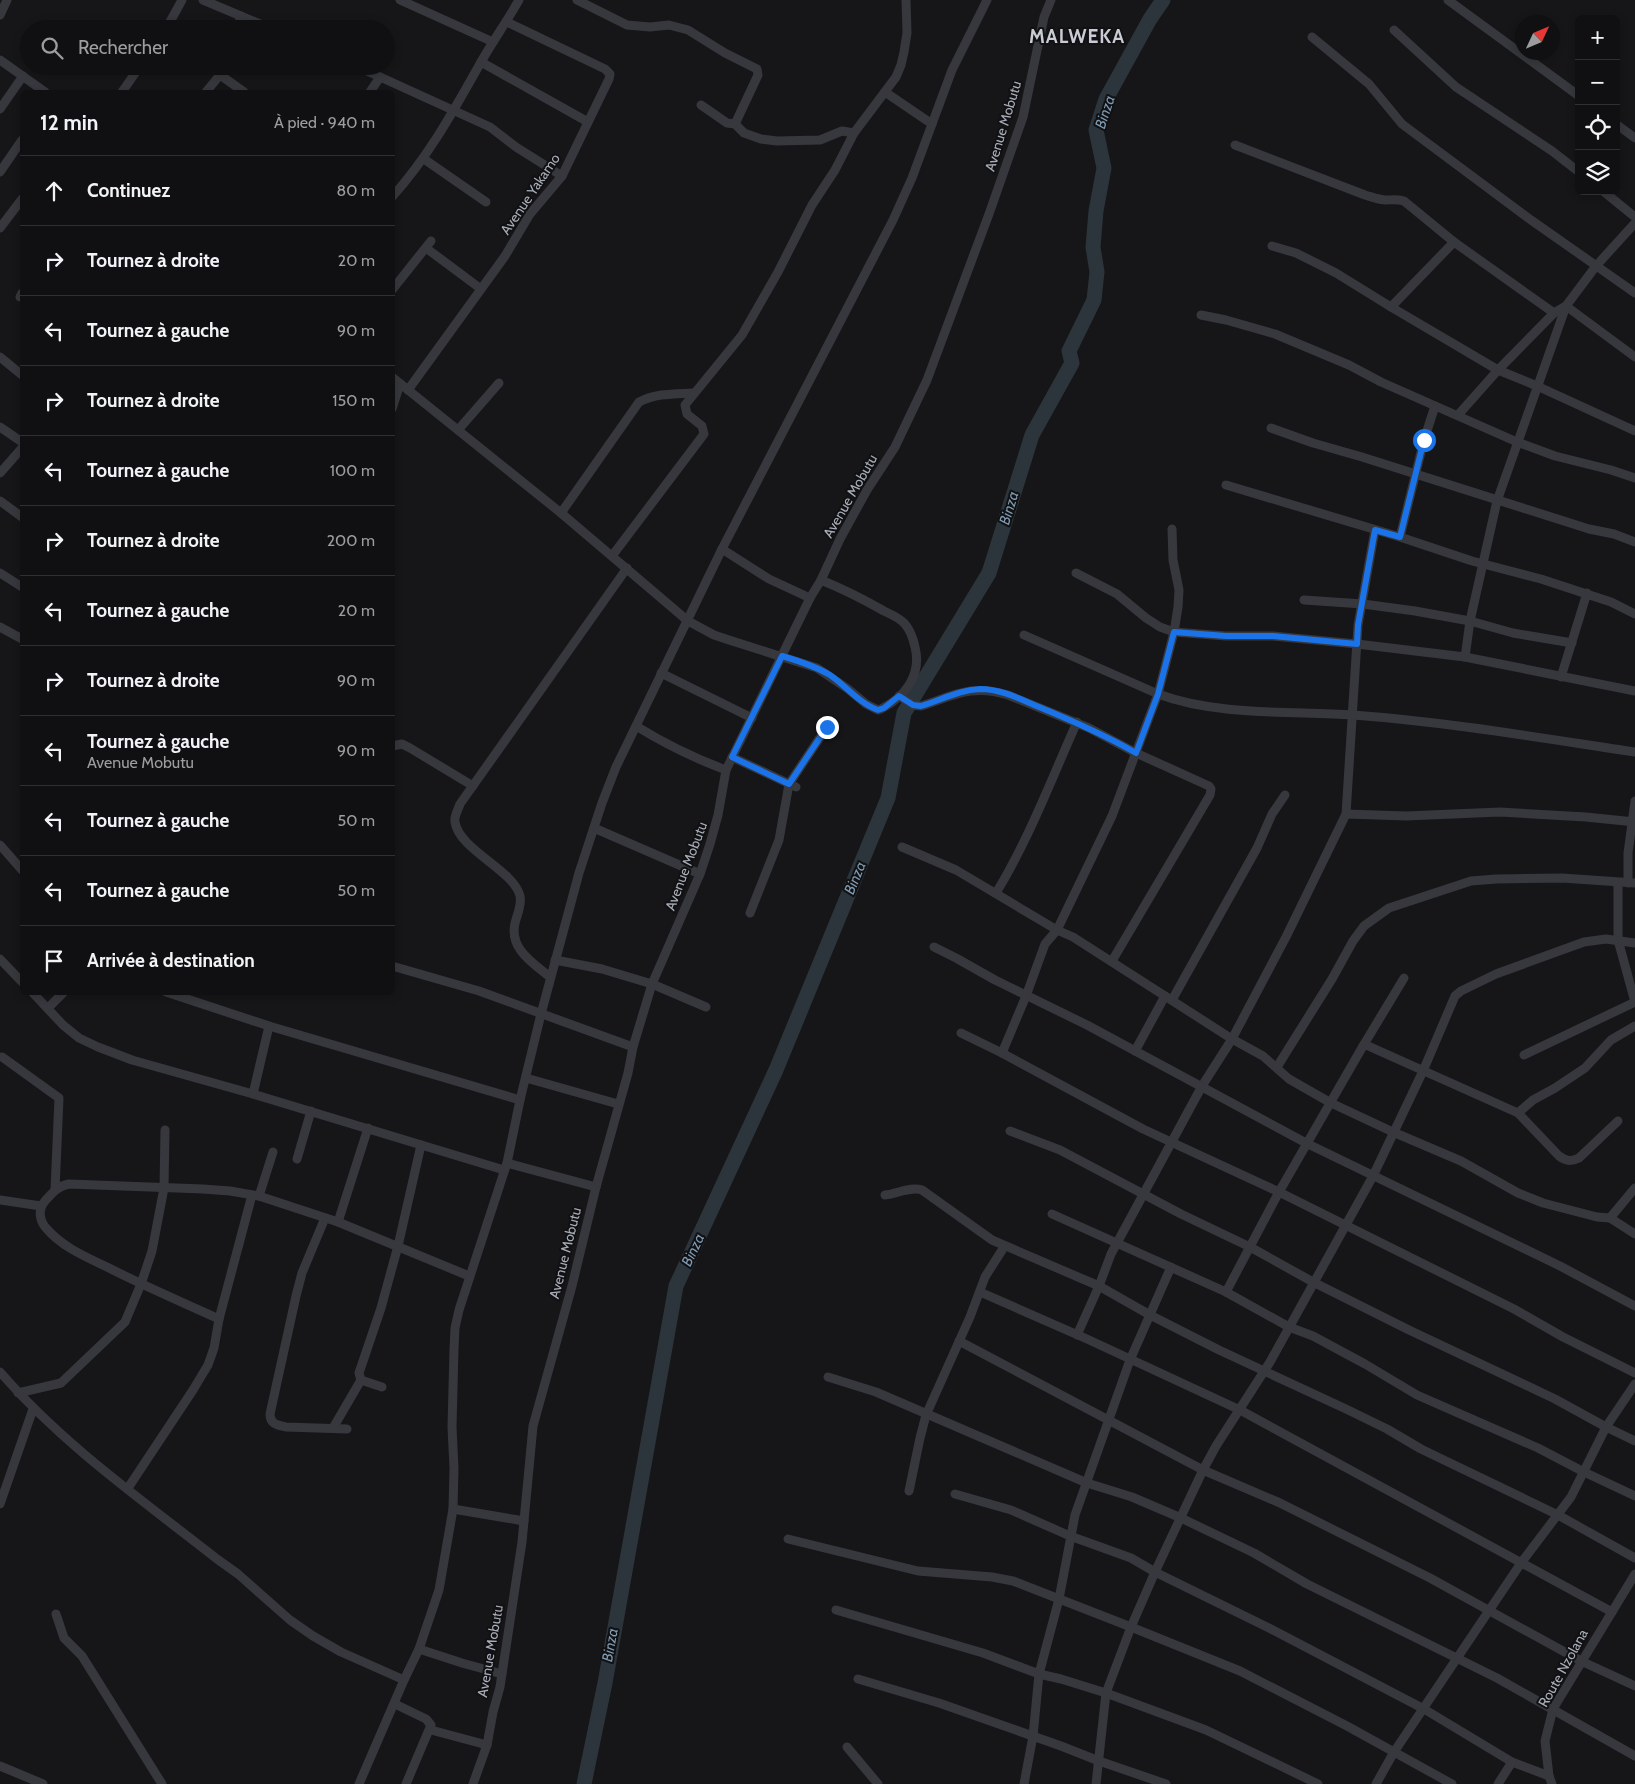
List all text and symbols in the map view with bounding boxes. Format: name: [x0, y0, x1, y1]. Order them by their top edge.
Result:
north arrow: [1515, 15, 1560, 60]
map controls: [1575, 15, 1620, 195]
button: +: [1575, 15, 1620, 60]
search box: [20, 20, 395, 75]
district label: MALWEKA: [1029, 25, 1125, 48]
icon: search: [38, 34, 66, 62]
text: Rechercher: [78, 36, 168, 59]
button: −: [1575, 60, 1620, 105]
street label: Avenue Mobutu: [981, 79, 1025, 173]
water label: Binza: [1091, 93, 1119, 131]
button: locate: [1575, 105, 1620, 150]
text: 12 min: [40, 110, 98, 135]
text: À pied · 940 m: [274, 113, 375, 132]
street label: Avenue Yakamo: [496, 150, 564, 238]
button: layers: [1575, 150, 1620, 195]
icon: ahead: [40, 177, 68, 205]
text: Continuez: [87, 179, 170, 202]
text: 80 m: [337, 181, 375, 200]
icon: right: [40, 247, 68, 275]
text: Tournez à droite: [87, 249, 220, 272]
text: 20 m: [338, 251, 375, 270]
icon: left: [40, 317, 68, 345]
text: Tournez à gauche: [87, 319, 229, 342]
text: 90 m: [337, 321, 375, 340]
icon: right: [40, 387, 68, 415]
text: Tournez à droite: [87, 389, 220, 412]
text: 150 m: [332, 391, 375, 410]
route start: [1413, 429, 1436, 452]
street label: Avenue Mobutu: [819, 451, 881, 541]
icon: left: [40, 457, 68, 485]
text: Tournez à gauche: [87, 459, 229, 482]
text: 100 m: [330, 461, 375, 480]
water label: Binza: [995, 489, 1023, 527]
icon: right: [40, 527, 68, 555]
text: Tournez à droite: [87, 529, 220, 552]
text: 200 m: [327, 531, 375, 550]
icon: left: [40, 597, 68, 625]
text: Tournez à gauche: [87, 599, 229, 622]
text: 20 m: [338, 601, 375, 620]
icon: right: [40, 667, 68, 695]
text: Tournez à droite: [87, 669, 220, 692]
text: 90 m: [337, 671, 375, 690]
route end: [816, 716, 839, 739]
text: Tournez à gauche: [87, 730, 229, 753]
icon: left: [40, 737, 68, 765]
text: 90 m: [337, 741, 375, 760]
text: Avenue Mobutu: [87, 753, 194, 772]
icon: left: [40, 807, 68, 835]
text: Tournez à gauche: [87, 809, 229, 832]
text: 50 m: [338, 811, 375, 830]
street label: Avenue Mobutu: [661, 819, 711, 913]
water label: Binza: [840, 859, 870, 897]
icon: left: [40, 877, 68, 905]
text: Tournez à gauche: [87, 879, 229, 902]
text: 50 m: [338, 881, 375, 900]
icon: arrive: [40, 947, 68, 975]
text: Arrivée à destination: [87, 949, 255, 972]
street label: Avenue Mobutu: [545, 1205, 585, 1301]
water label: Binza: [678, 1231, 708, 1269]
street label: Avenue Mobutu: [473, 1603, 507, 1699]
street label: Route Nzolana: [1534, 1626, 1592, 1710]
water label: Binza: [598, 1627, 622, 1663]

